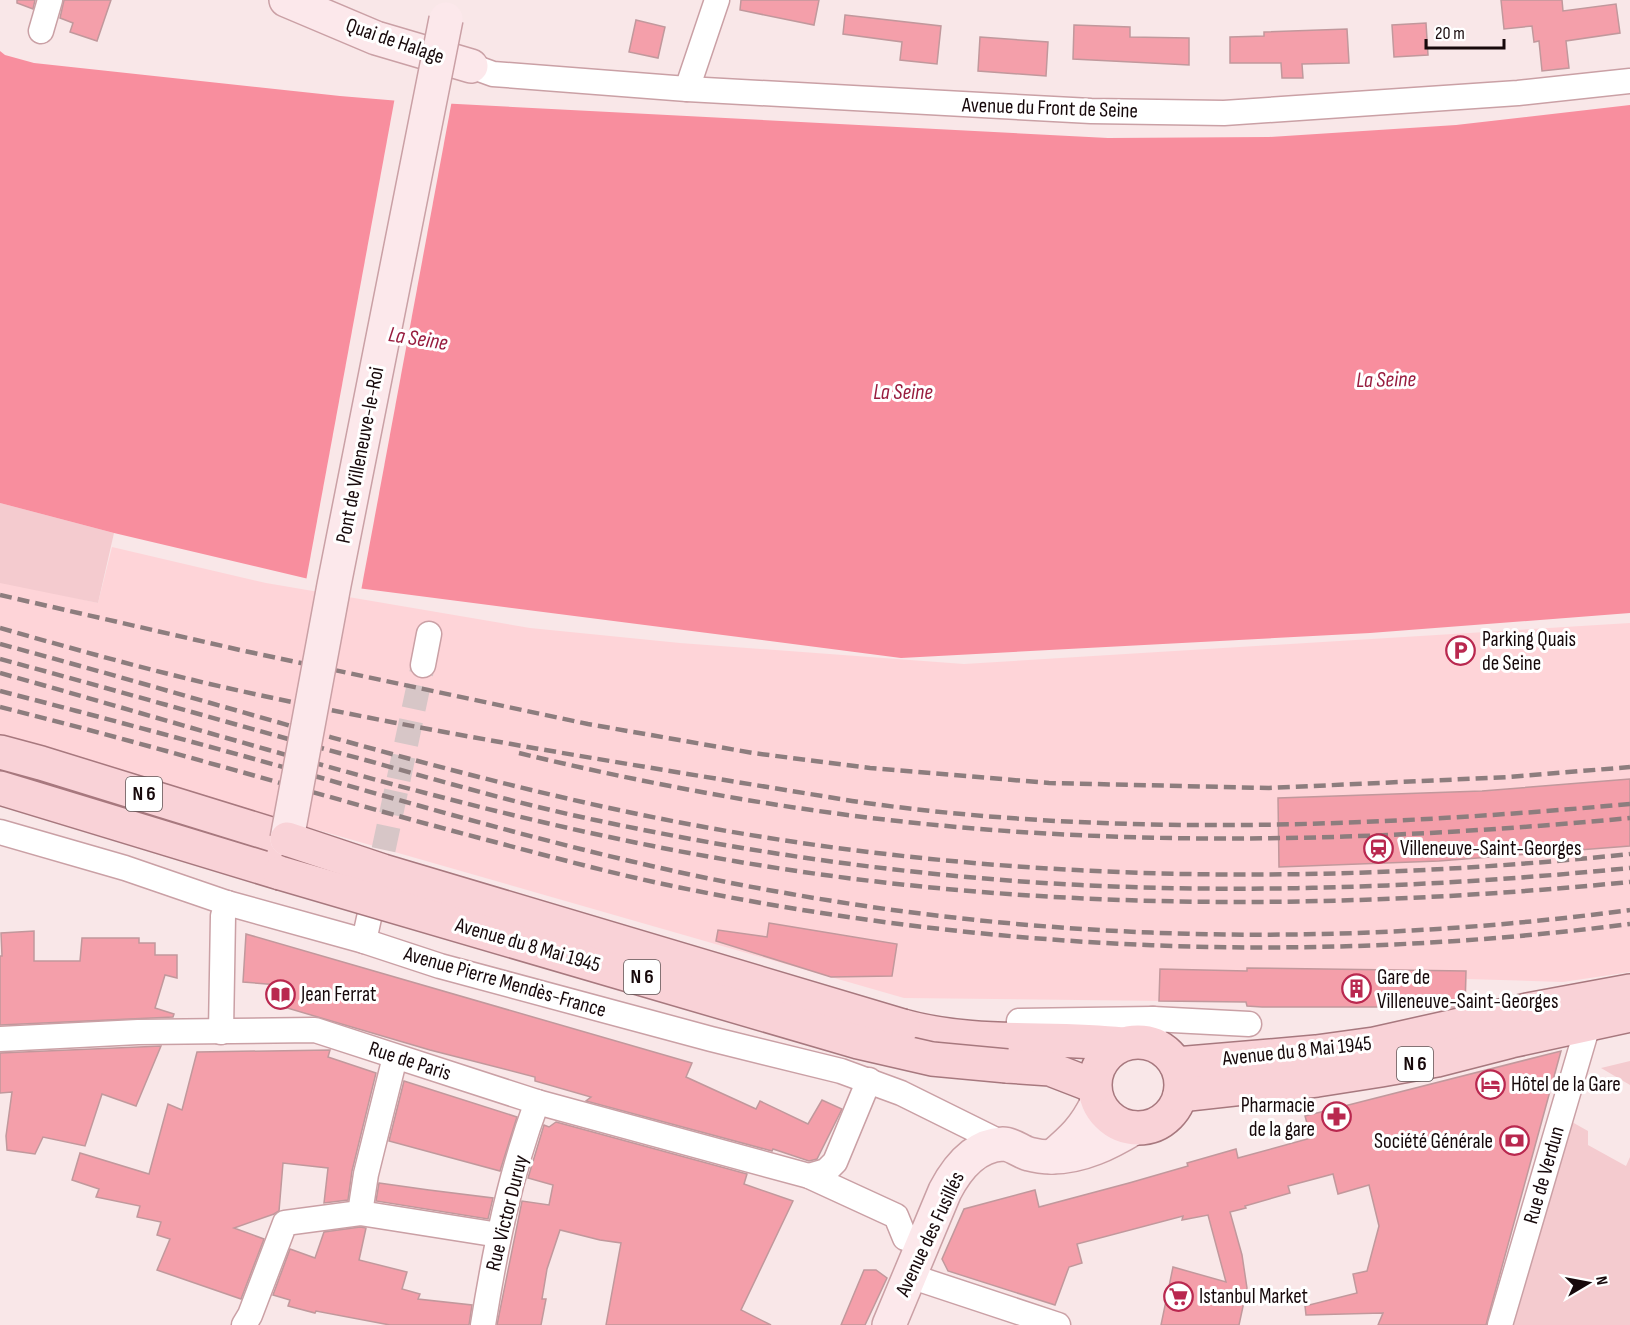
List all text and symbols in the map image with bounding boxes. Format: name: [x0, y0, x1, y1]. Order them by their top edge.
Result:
street label: Quai de Halage: [342, 12, 448, 70]
scale bar: [1426, 12, 1504, 50]
text: 20 m: [1435, 23, 1465, 44]
street label: Avenue du Front de Seine: [961, 92, 1138, 124]
water label: La Seine: [386, 321, 450, 357]
street label: Pont de Villeneuve-le-Roi: [331, 365, 389, 545]
water label: La Seine: [1356, 366, 1416, 394]
water label: La Seine: [873, 379, 933, 406]
place label: Parking Quais de Seine: [1482, 627, 1576, 676]
parking icon: Parking Quais de Seine: [1445, 635, 1477, 667]
road number: N 6: [126, 777, 162, 811]
station icon: Villeneuve-Saint-Georges: [1363, 832, 1395, 864]
place label: Villeneuve-Saint-Georges: [1400, 836, 1581, 861]
street label: Avenue du 8 Mai 1945: [452, 912, 603, 978]
street label: Avenue Pierre Mendès-France: [400, 941, 609, 1023]
road number: N 6: [624, 960, 660, 994]
place label: Gare de Villeneuve-Saint-Georges: [1377, 965, 1558, 1014]
building icon: Gare de Villeneuve-Saint-Georges: [1340, 973, 1372, 1005]
library icon: Jean Ferrat: [264, 978, 296, 1010]
place label: Jean Ferrat: [300, 982, 376, 1007]
street label: Avenue du 8 Mai 1945: [1220, 1031, 1373, 1071]
street label: Rue de Paris: [366, 1036, 454, 1086]
road number: N 6: [1397, 1047, 1433, 1081]
hotel icon: Hôtel de la Gare: [1474, 1068, 1506, 1100]
place label: Hôtel de la Gare: [1511, 1072, 1621, 1097]
place label: Pharmacie de la gare: [1241, 1093, 1315, 1142]
pharmacy icon: Pharmacie de la gare: [1320, 1101, 1352, 1133]
street label: Rue de Verdun: [1518, 1123, 1570, 1227]
bank icon: Société Générale: [1498, 1125, 1530, 1157]
place label: Société Générale: [1374, 1129, 1493, 1154]
street label: Rue Victor Duruy: [481, 1153, 533, 1273]
street label: Avenue des Fusillés: [890, 1168, 970, 1301]
north arrow: [1558, 1253, 1618, 1313]
text: N: [1591, 1275, 1611, 1287]
supermarket icon: Istanbul Market: [1162, 1280, 1194, 1312]
place label: Istanbul Market: [1199, 1284, 1308, 1309]

